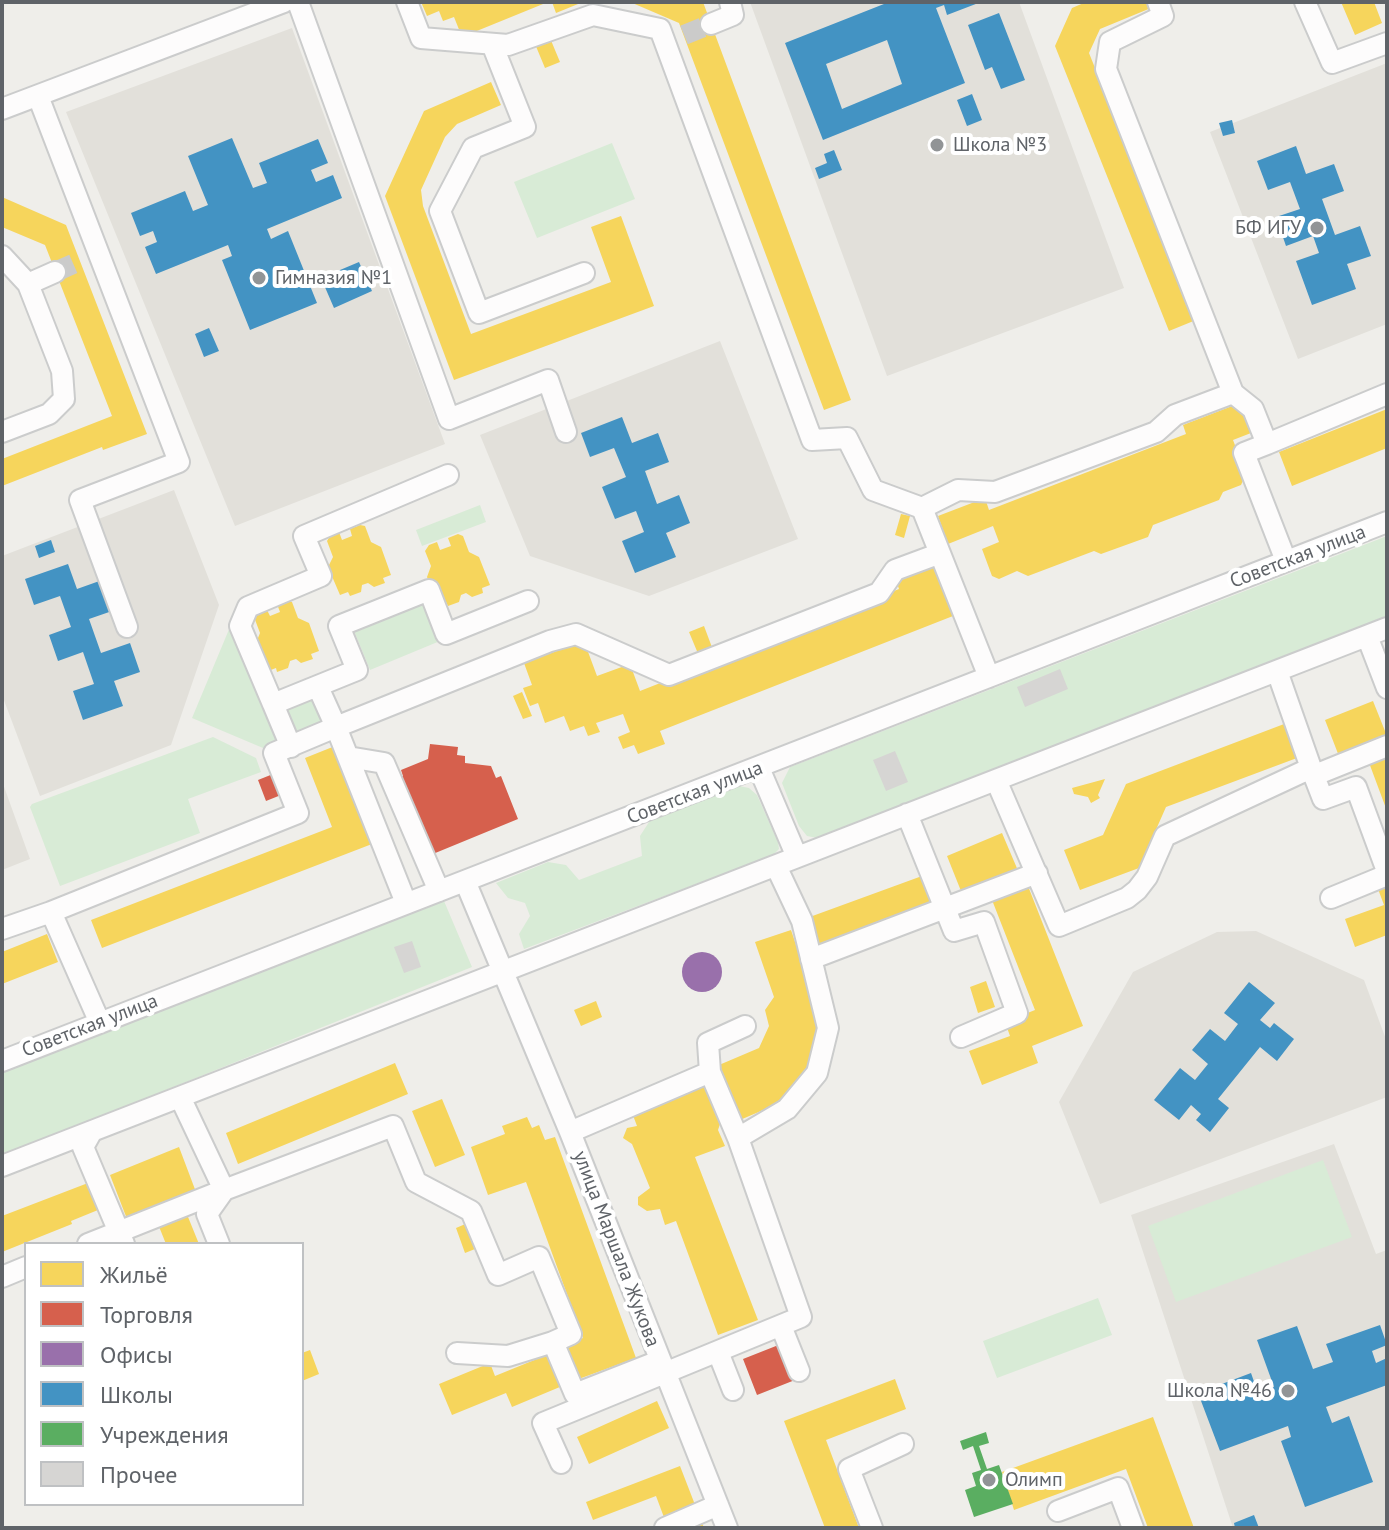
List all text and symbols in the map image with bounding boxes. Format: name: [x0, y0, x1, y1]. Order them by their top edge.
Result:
place label: Школа №3: [953, 133, 1047, 157]
marker: Школа №3: [928, 136, 946, 154]
place label: БФ ИГУ: [1235, 216, 1301, 240]
marker: БФ ИГУ: [1308, 219, 1326, 237]
place label: Гимназия №1: [275, 266, 392, 290]
marker: Гимназия №1: [250, 269, 268, 287]
street label: Советская улица: [1227, 520, 1369, 594]
street label: Советская улица: [624, 756, 766, 830]
street label: Советская улица: [19, 989, 161, 1063]
street label: улица Маршала Жукова: [567, 1148, 665, 1350]
legend: [24, 1242, 304, 1506]
text: Жильё: [100, 1259, 168, 1290]
text: Торговля: [100, 1299, 193, 1330]
text: Офисы: [100, 1339, 173, 1370]
text: Школы: [100, 1379, 173, 1410]
place label: Школа №46: [1167, 1379, 1272, 1403]
marker: Школа №46: [1279, 1382, 1297, 1400]
text: Учреждения: [100, 1419, 229, 1450]
text: Прочее: [100, 1459, 178, 1490]
place label: Олимп: [1005, 1468, 1063, 1492]
marker: Олимп: [980, 1471, 998, 1489]

